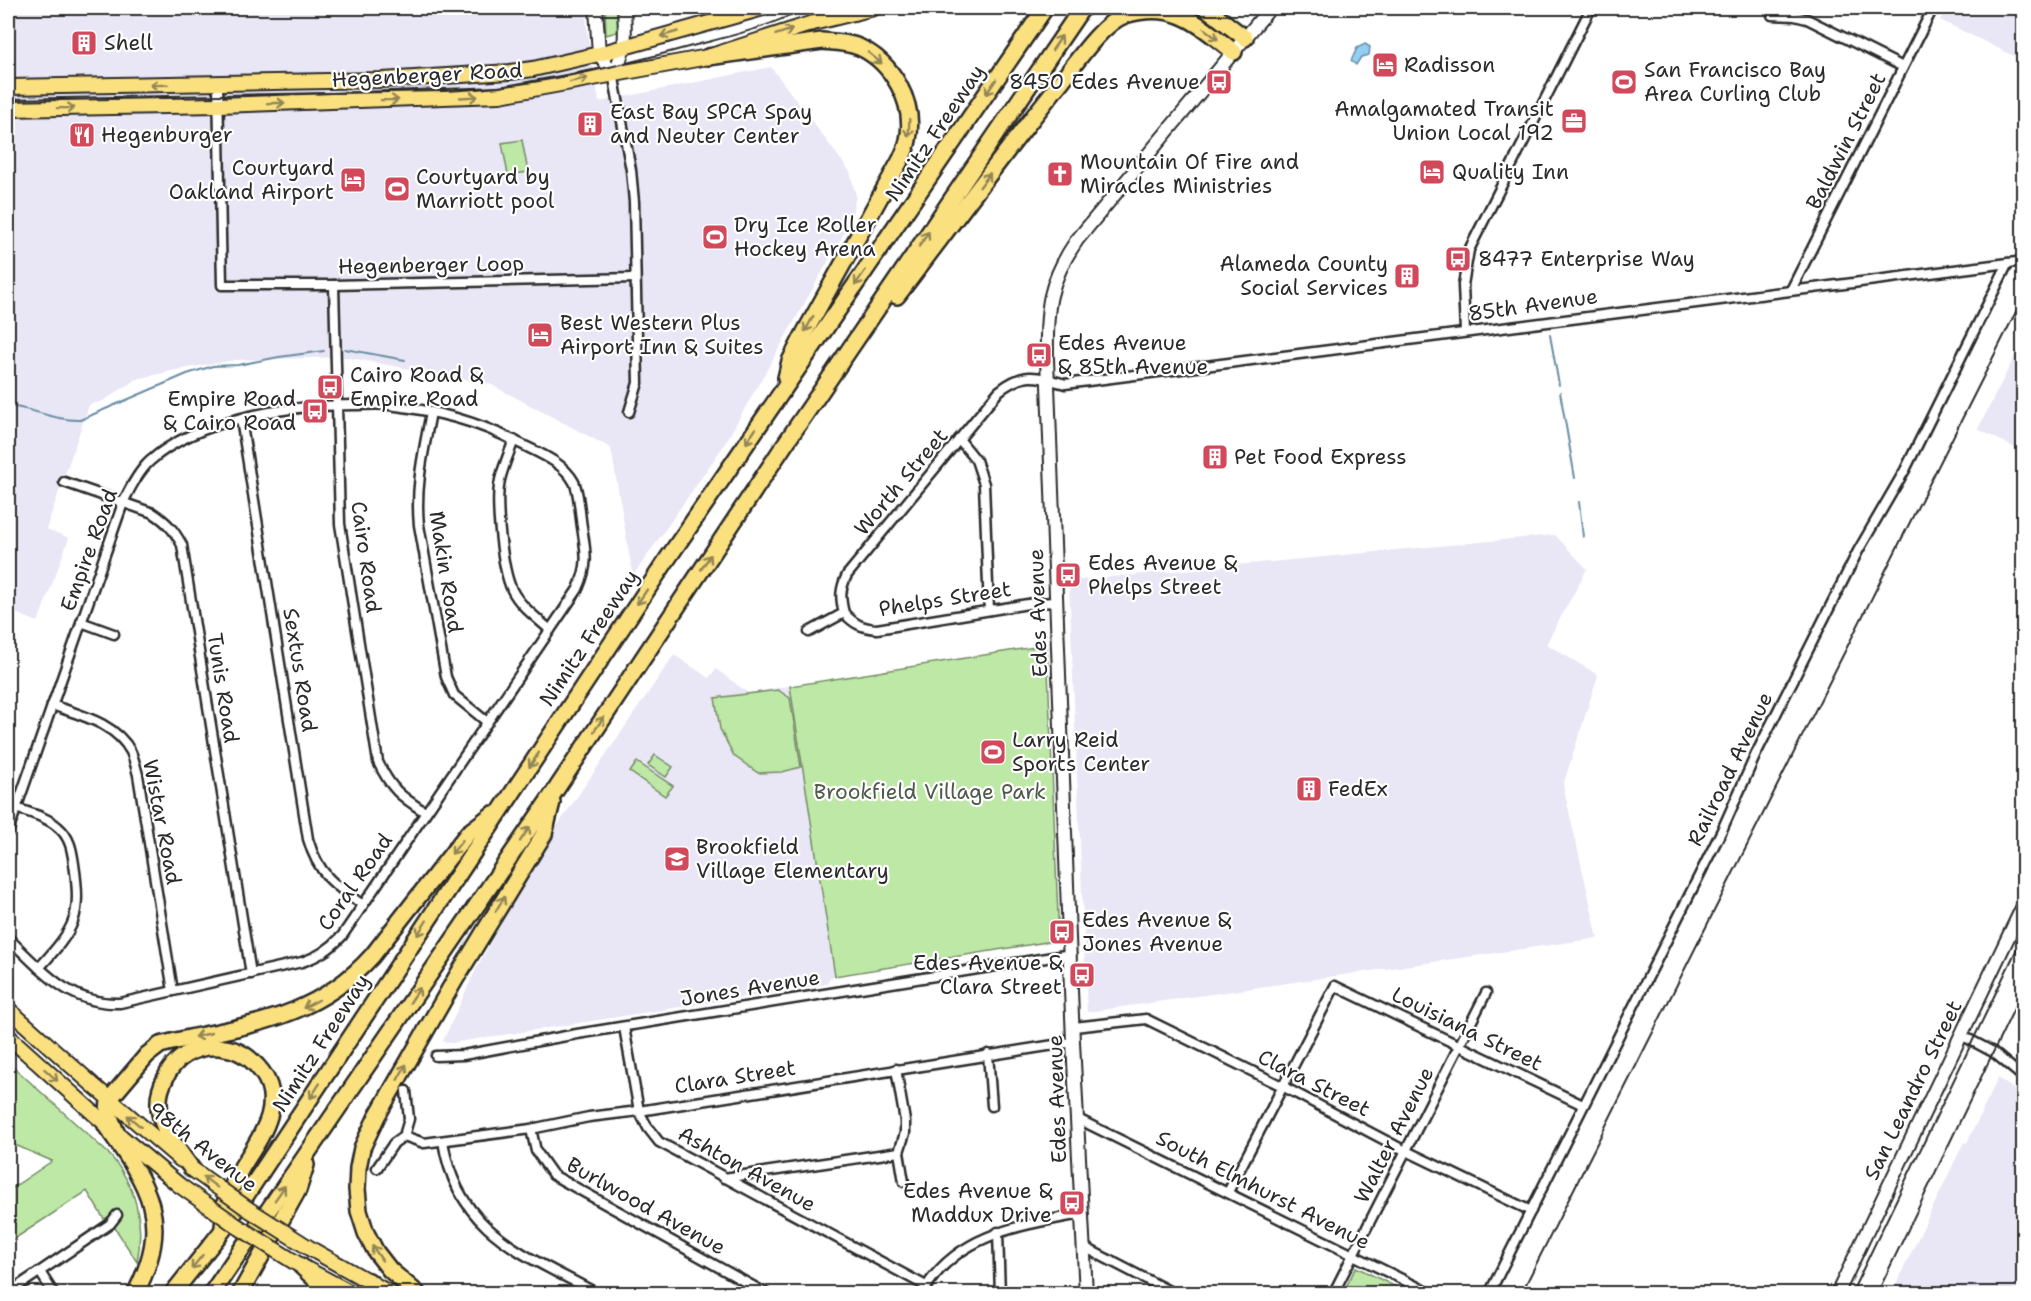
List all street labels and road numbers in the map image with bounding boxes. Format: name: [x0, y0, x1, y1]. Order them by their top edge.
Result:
street label: Hegenberger Road: [331, 56, 523, 94]
street label: Nimitz Freeway: [879, 59, 991, 207]
street label: Baldwin Street: [1800, 68, 1892, 214]
street label: Hegenberger Loop: [338, 249, 524, 281]
street label: 85th Avenue: [1467, 282, 1599, 328]
street label: Worth Street: [848, 422, 954, 542]
street label: Empire Road: [54, 485, 124, 615]
street label: Cairo Road: [344, 499, 388, 615]
street label: Makin Road: [423, 509, 469, 635]
street label: Edes Avenue: [1022, 548, 1054, 678]
street label: Nimitz Freeway: [533, 564, 645, 712]
street label: Phelps Street: [877, 575, 1013, 623]
street label: Sextus Road: [276, 606, 324, 734]
street label: Tunis Road: [200, 631, 246, 745]
street label: Railroad Avenue: [1681, 687, 1779, 851]
street label: Wistar Road: [136, 757, 188, 887]
street label: Coral Road: [311, 828, 399, 936]
street label: Jones Avenue: [678, 963, 822, 1013]
street label: Nimitz Freeway: [266, 968, 376, 1118]
street label: Louisiana Street: [1387, 980, 1547, 1078]
street label: San Leandro Street: [1857, 996, 1969, 1184]
street label: Edes Avenue: [1041, 1034, 1073, 1164]
street label: Clara Street: [1253, 1043, 1375, 1123]
street label: Clara Street: [672, 1054, 798, 1100]
street label: Walter Avenue: [1348, 1062, 1440, 1208]
street label: 98th Avenue: [142, 1095, 264, 1199]
street label: Ashton Avenue: [673, 1120, 821, 1218]
street label: South Elmhurst Avenue: [1151, 1124, 1375, 1256]
street label: Burlwood Avenue: [562, 1151, 730, 1261]

